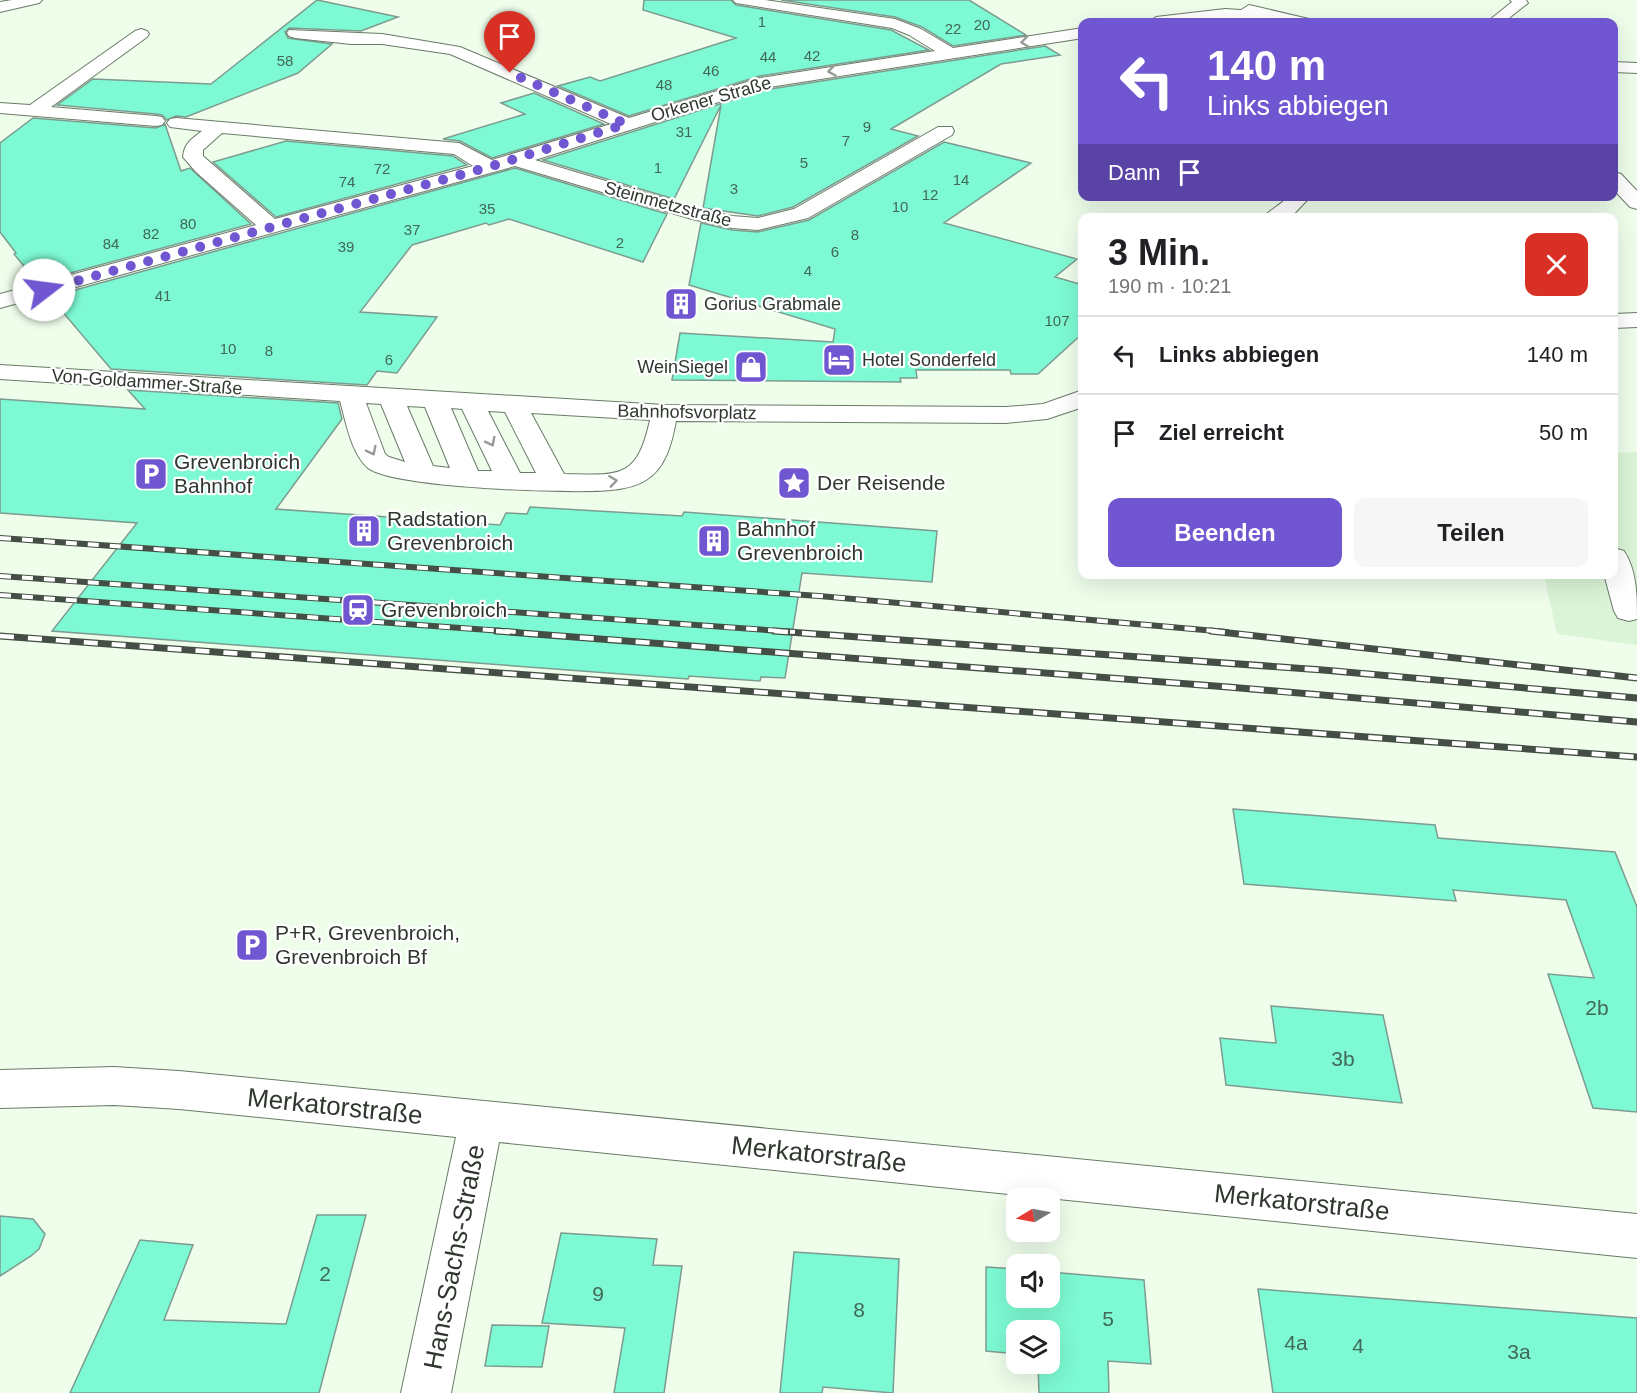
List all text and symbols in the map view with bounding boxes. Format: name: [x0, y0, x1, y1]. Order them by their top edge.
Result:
pin: [484, 11, 535, 73]
house number: 1: [758, 13, 766, 30]
house number: 20: [974, 16, 990, 33]
icon: arrive: [493, 20, 526, 53]
house number: 22: [945, 20, 961, 37]
one-way arrow: [1021, 36, 1030, 48]
icon: left: [1108, 42, 1186, 120]
text: 140 m: [1207, 42, 1326, 89]
house number: 42: [804, 47, 820, 64]
house number: 44: [760, 48, 776, 65]
house number: 58: [277, 52, 293, 69]
house number: 46: [703, 62, 719, 79]
one-way arrow: [828, 64, 837, 76]
street label: Orkener Straße: [649, 72, 773, 126]
house number: 48: [656, 76, 672, 93]
text: Links abbiegen: [1207, 91, 1389, 121]
house number: 9: [863, 118, 871, 135]
house number: 31: [676, 123, 692, 140]
house number: 7: [842, 132, 850, 149]
house number: 5: [800, 154, 808, 171]
icon: arrive: [1173, 156, 1206, 189]
house number: 1: [654, 159, 662, 176]
house number: 72: [374, 160, 390, 177]
text: Dann: [1108, 160, 1161, 185]
house number: 14: [953, 171, 969, 188]
house number: 74: [339, 173, 355, 190]
street label: Steinmetzstraße: [602, 177, 734, 231]
house number: 3: [730, 180, 738, 197]
house number: 12: [922, 186, 938, 203]
house number: 10: [892, 198, 908, 215]
house number: 35: [479, 200, 495, 217]
house number: 80: [180, 215, 196, 232]
house number: 37: [404, 221, 420, 238]
house number: 82: [143, 225, 159, 242]
house number: 8: [851, 226, 859, 243]
text: 3 Min.: [1108, 232, 1210, 273]
button: close: [1525, 233, 1588, 296]
house number: 2: [616, 234, 624, 251]
house number: 84: [103, 235, 119, 252]
house number: 39: [338, 238, 354, 255]
house number: 6: [831, 243, 839, 260]
position arrow: [12, 258, 76, 322]
house number: 4: [804, 262, 812, 279]
text: 190 m · 10:21: [1108, 275, 1231, 297]
building icon: Gorius Grabmale: [663, 286, 699, 322]
house number: 41: [155, 287, 171, 304]
place label: Gorius Grabmale: [704, 294, 841, 314]
house number: 107: [1044, 312, 1070, 329]
icon: left: [1108, 339, 1141, 372]
house number: 10: [220, 340, 236, 357]
house number: 8: [265, 342, 273, 359]
hotel icon: Hotel Sonderfeld: [821, 342, 857, 378]
text: Links abbiegen: [1159, 342, 1319, 367]
text: 140 m: [1527, 342, 1588, 367]
shop icon: WeinSiegel: [733, 349, 769, 385]
place label: Hotel Sonderfeld: [862, 350, 996, 370]
house number: 6: [385, 351, 393, 368]
place label: WeinSiegel: [637, 357, 728, 377]
street label: Von-Goldammer-Straße: [51, 365, 243, 399]
street label: Bahnhofsvorplatz: [617, 401, 757, 423]
icon: arrive: [1108, 417, 1141, 450]
text: Ziel erreicht: [1159, 420, 1284, 445]
text: 50 m: [1539, 420, 1588, 445]
one-way arrow: [484, 435, 495, 446]
one-way arrow: [364, 444, 376, 455]
place label: Grevenbroich Bahnhof: [174, 450, 300, 497]
parking icon: Grevenbroich Bahnhof: [133, 456, 169, 492]
place icon: Der Reisende: [776, 465, 812, 501]
place label: Der Reisende: [817, 471, 945, 494]
one-way arrow: [608, 476, 617, 488]
button: Beenden: [1108, 498, 1342, 567]
button: Teilen: [1354, 498, 1588, 567]
place label: Radstation Grevenbroich: [387, 507, 513, 554]
building icon: Radstation Grevenbroich: [346, 513, 382, 549]
place label: Bahnhof Grevenbroich: [737, 517, 863, 564]
building icon: Bahnhof Grevenbroich: [696, 523, 732, 559]
station icon: Grevenbroich: [340, 592, 376, 628]
place label: Grevenbroich: [381, 598, 507, 621]
place label: P+R, Grevenbroich, Grevenbroich Bf: [275, 921, 460, 968]
parking icon: P+R, Grevenbroich, Grevenbroich Bf: [234, 927, 270, 963]
house number: 2b: [1585, 996, 1609, 1019]
house number: 3b: [1331, 1047, 1355, 1070]
street label: Merkatorstraße: [246, 1082, 424, 1130]
street label: Merkatorstraße: [730, 1130, 908, 1178]
street label: Hans-Sachs-Straße: [417, 1142, 491, 1372]
street label: Merkatorstraße: [1213, 1178, 1391, 1226]
north arrow: [1006, 1188, 1060, 1242]
map controls: [1006, 1188, 1060, 1374]
button: sound: [1006, 1254, 1060, 1308]
house number: 2: [319, 1262, 331, 1285]
house number: 9: [592, 1282, 604, 1305]
house number: 8: [853, 1298, 865, 1321]
house number: 5: [1102, 1307, 1114, 1330]
button: layers: [1006, 1320, 1060, 1374]
house number: 4a: [1284, 1331, 1308, 1354]
house number: 4: [1352, 1334, 1364, 1357]
house number: 3a: [1507, 1340, 1531, 1363]

